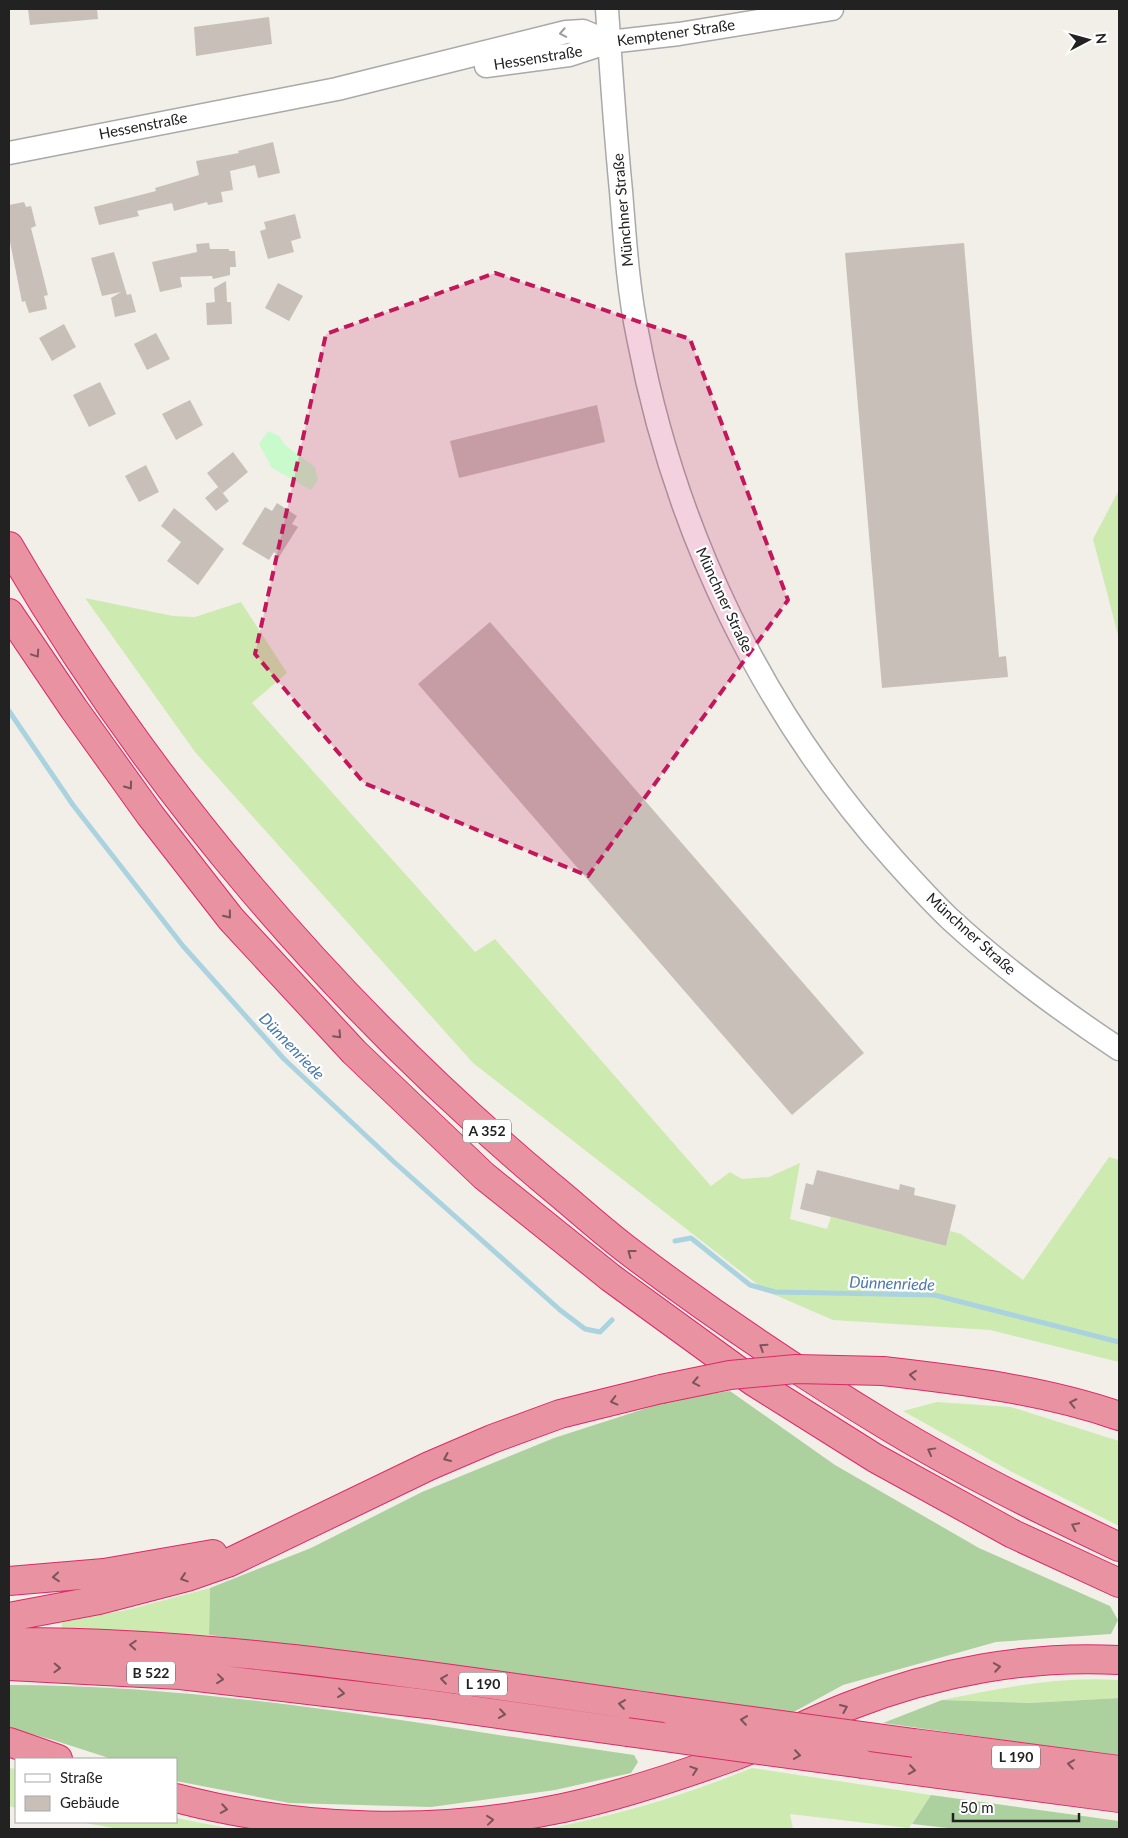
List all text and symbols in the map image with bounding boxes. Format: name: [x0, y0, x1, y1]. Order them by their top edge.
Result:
street label: Kemptener Straße: [616, 15, 736, 49]
north arrow: [1063, 15, 1113, 65]
one-way arrow: [558, 28, 567, 38]
text: N: [1092, 32, 1110, 45]
street label: Hessenstraße: [492, 41, 584, 73]
street label: Hessenstraße: [97, 108, 189, 142]
street label: Münchner Straße: [608, 152, 636, 268]
street label: Münchner Straße: [693, 544, 757, 655]
one-way arrow: [30, 648, 39, 657]
one-way arrow: [123, 781, 132, 790]
street label: Münchner Straße: [923, 888, 1020, 978]
one-way arrow: [223, 910, 232, 919]
water label: Dünnenriede: [256, 1008, 329, 1083]
one-way arrow: [332, 1029, 341, 1038]
road number: A 352: [463, 1120, 511, 1142]
one-way arrow: [628, 1250, 637, 1258]
water label: Dünnenriede: [849, 1272, 936, 1294]
one-way arrow: [760, 1343, 769, 1353]
one-way arrow: [908, 1370, 916, 1381]
one-way arrow: [691, 1377, 700, 1387]
one-way arrow: [609, 1395, 618, 1406]
one-way arrow: [1068, 1398, 1077, 1409]
one-way arrow: [928, 1447, 937, 1457]
one-way arrow: [443, 1452, 452, 1463]
one-way arrow: [1071, 1522, 1080, 1532]
one-way arrow: [52, 1571, 60, 1582]
one-way arrow: [181, 1572, 189, 1582]
one-way arrow: [129, 1640, 137, 1651]
road number: B 522: [127, 1662, 175, 1685]
one-way arrow: [993, 1662, 1001, 1673]
one-way arrow: [54, 1663, 62, 1674]
road number: L 190: [459, 1672, 507, 1696]
one-way arrow: [216, 1673, 224, 1684]
one-way arrow: [440, 1674, 448, 1685]
one-way arrow: [337, 1687, 345, 1698]
one-way arrow: [618, 1699, 627, 1709]
one-way arrow: [839, 1704, 848, 1715]
one-way arrow: [498, 1709, 506, 1719]
one-way arrow: [740, 1715, 748, 1726]
road number: L 190: [992, 1745, 1040, 1768]
one-way arrow: [793, 1749, 801, 1760]
legend: [15, 1758, 178, 1823]
one-way arrow: [1067, 1759, 1075, 1770]
one-way arrow: [908, 1764, 916, 1775]
one-way arrow: [689, 1766, 698, 1776]
text: Straße: [60, 1768, 103, 1786]
scale bar: [953, 1790, 1079, 1822]
text: Gebäude: [60, 1793, 119, 1811]
text: 50 m: [960, 1798, 994, 1816]
one-way arrow: [219, 1803, 228, 1813]
one-way arrow: [486, 1814, 494, 1825]

